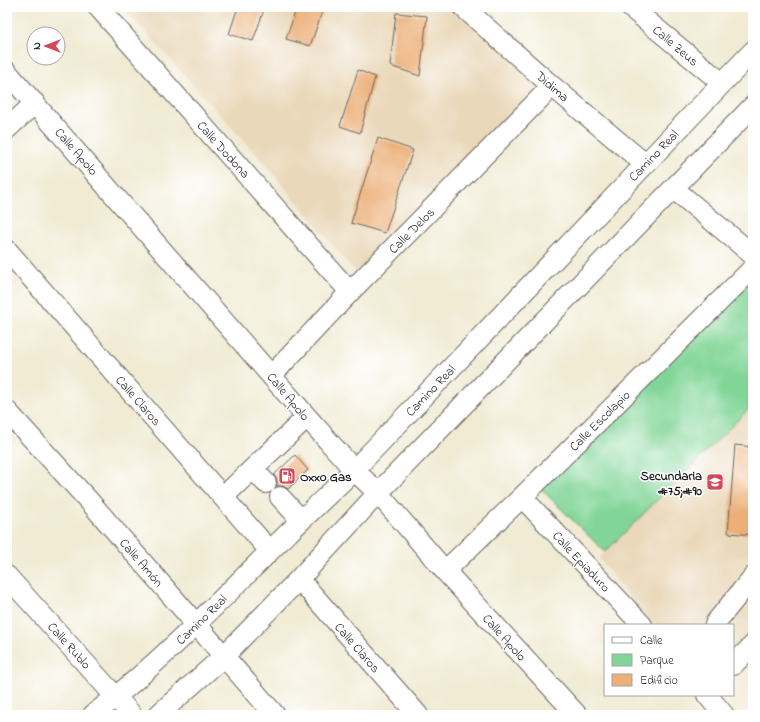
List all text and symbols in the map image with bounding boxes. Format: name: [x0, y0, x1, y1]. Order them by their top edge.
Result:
street label: Calle Zeus: [648, 21, 702, 71]
north arrow: [26, 26, 66, 66]
text: N: [29, 42, 45, 50]
street label: Didima: [530, 67, 573, 107]
street label: Calle Dodona: [192, 117, 254, 183]
street label: Calle Apolo: [50, 124, 102, 180]
street label: Camino Real: [625, 126, 684, 186]
street label: Calle Delos: [385, 203, 440, 258]
street label: Camino Real: [402, 361, 461, 421]
street label: Calle Apolo: [262, 369, 314, 425]
street label: Calle Claros: [111, 372, 165, 431]
street label: Calle Escolapio: [565, 386, 635, 456]
fuel station icon: Oxxo Gas: [277, 466, 297, 486]
place label: Secundaria #75;#90: [641, 467, 702, 501]
place label: Oxxo Gas: [300, 468, 352, 487]
school or university icon: Secundaria #75;#90: [705, 472, 725, 492]
street label: Calle Epiaduro: [548, 527, 614, 597]
street label: Calle Amón: [114, 535, 167, 591]
street label: Camino Real: [172, 591, 232, 650]
street label: Calle Apolo: [477, 610, 531, 666]
street label: Calle Rublo: [43, 618, 95, 674]
street label: Calle Claros: [330, 619, 384, 678]
legend: [604, 624, 734, 696]
text: Calle: [640, 632, 663, 650]
text: Parque: [640, 652, 674, 670]
text: Edificio: [640, 672, 678, 690]

